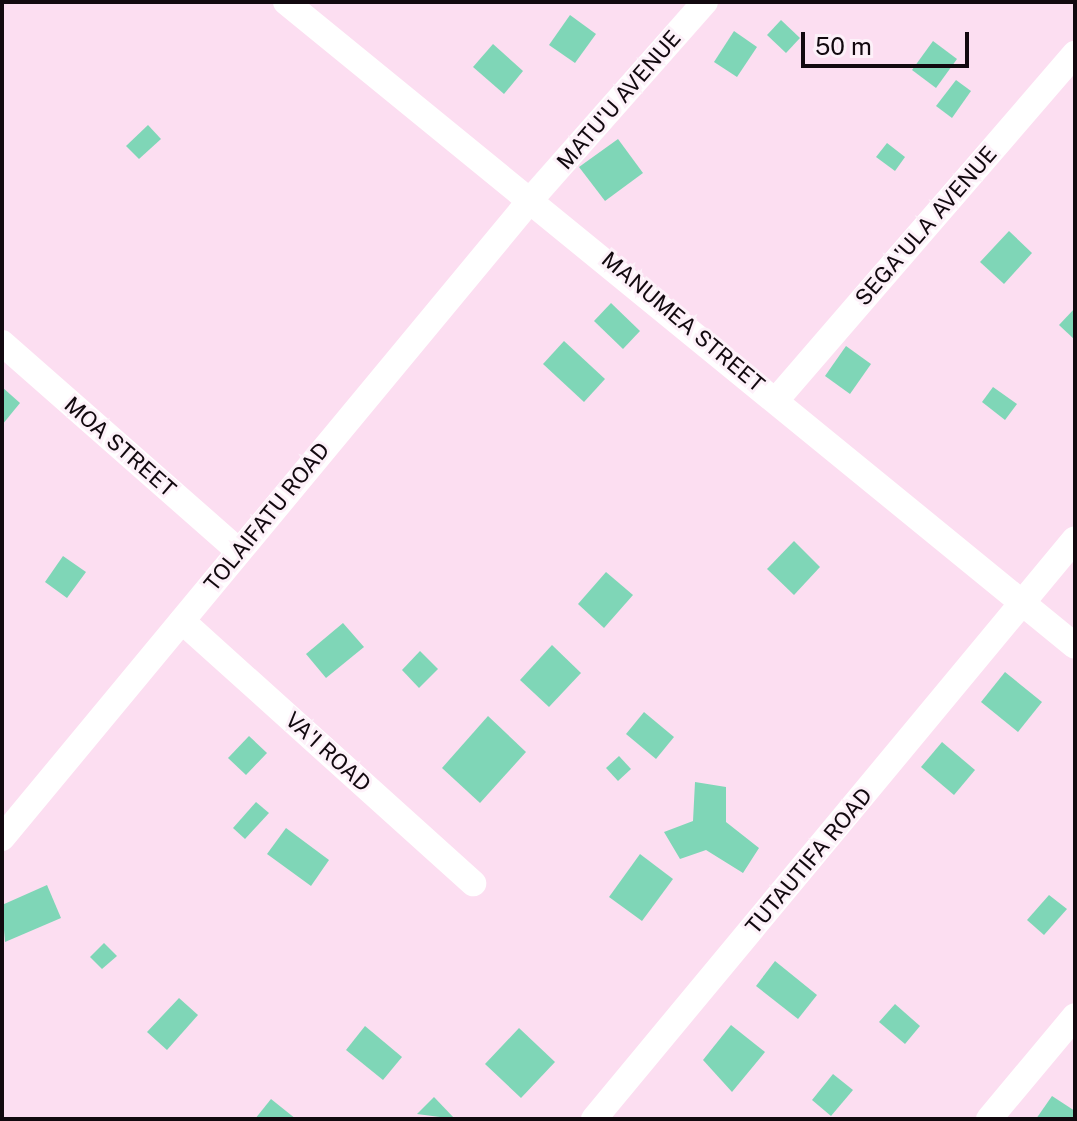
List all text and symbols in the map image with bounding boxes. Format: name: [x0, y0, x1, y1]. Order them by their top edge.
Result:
scale bar: [805, 16, 973, 66]
street label: MATU'U AVENUE: [552, 25, 686, 175]
text: 50 m: [815, 32, 872, 60]
street label: SEGA'ULA AVENUE: [850, 141, 1002, 311]
street label: MANUMEA STREET: [596, 246, 770, 398]
street label: MOA STREET: [59, 391, 181, 503]
street label: TOLAIFATU ROAD: [199, 437, 335, 597]
street label: VA'I ROAD: [280, 707, 376, 797]
street label: TUTAUTIFA ROAD: [740, 783, 878, 939]

